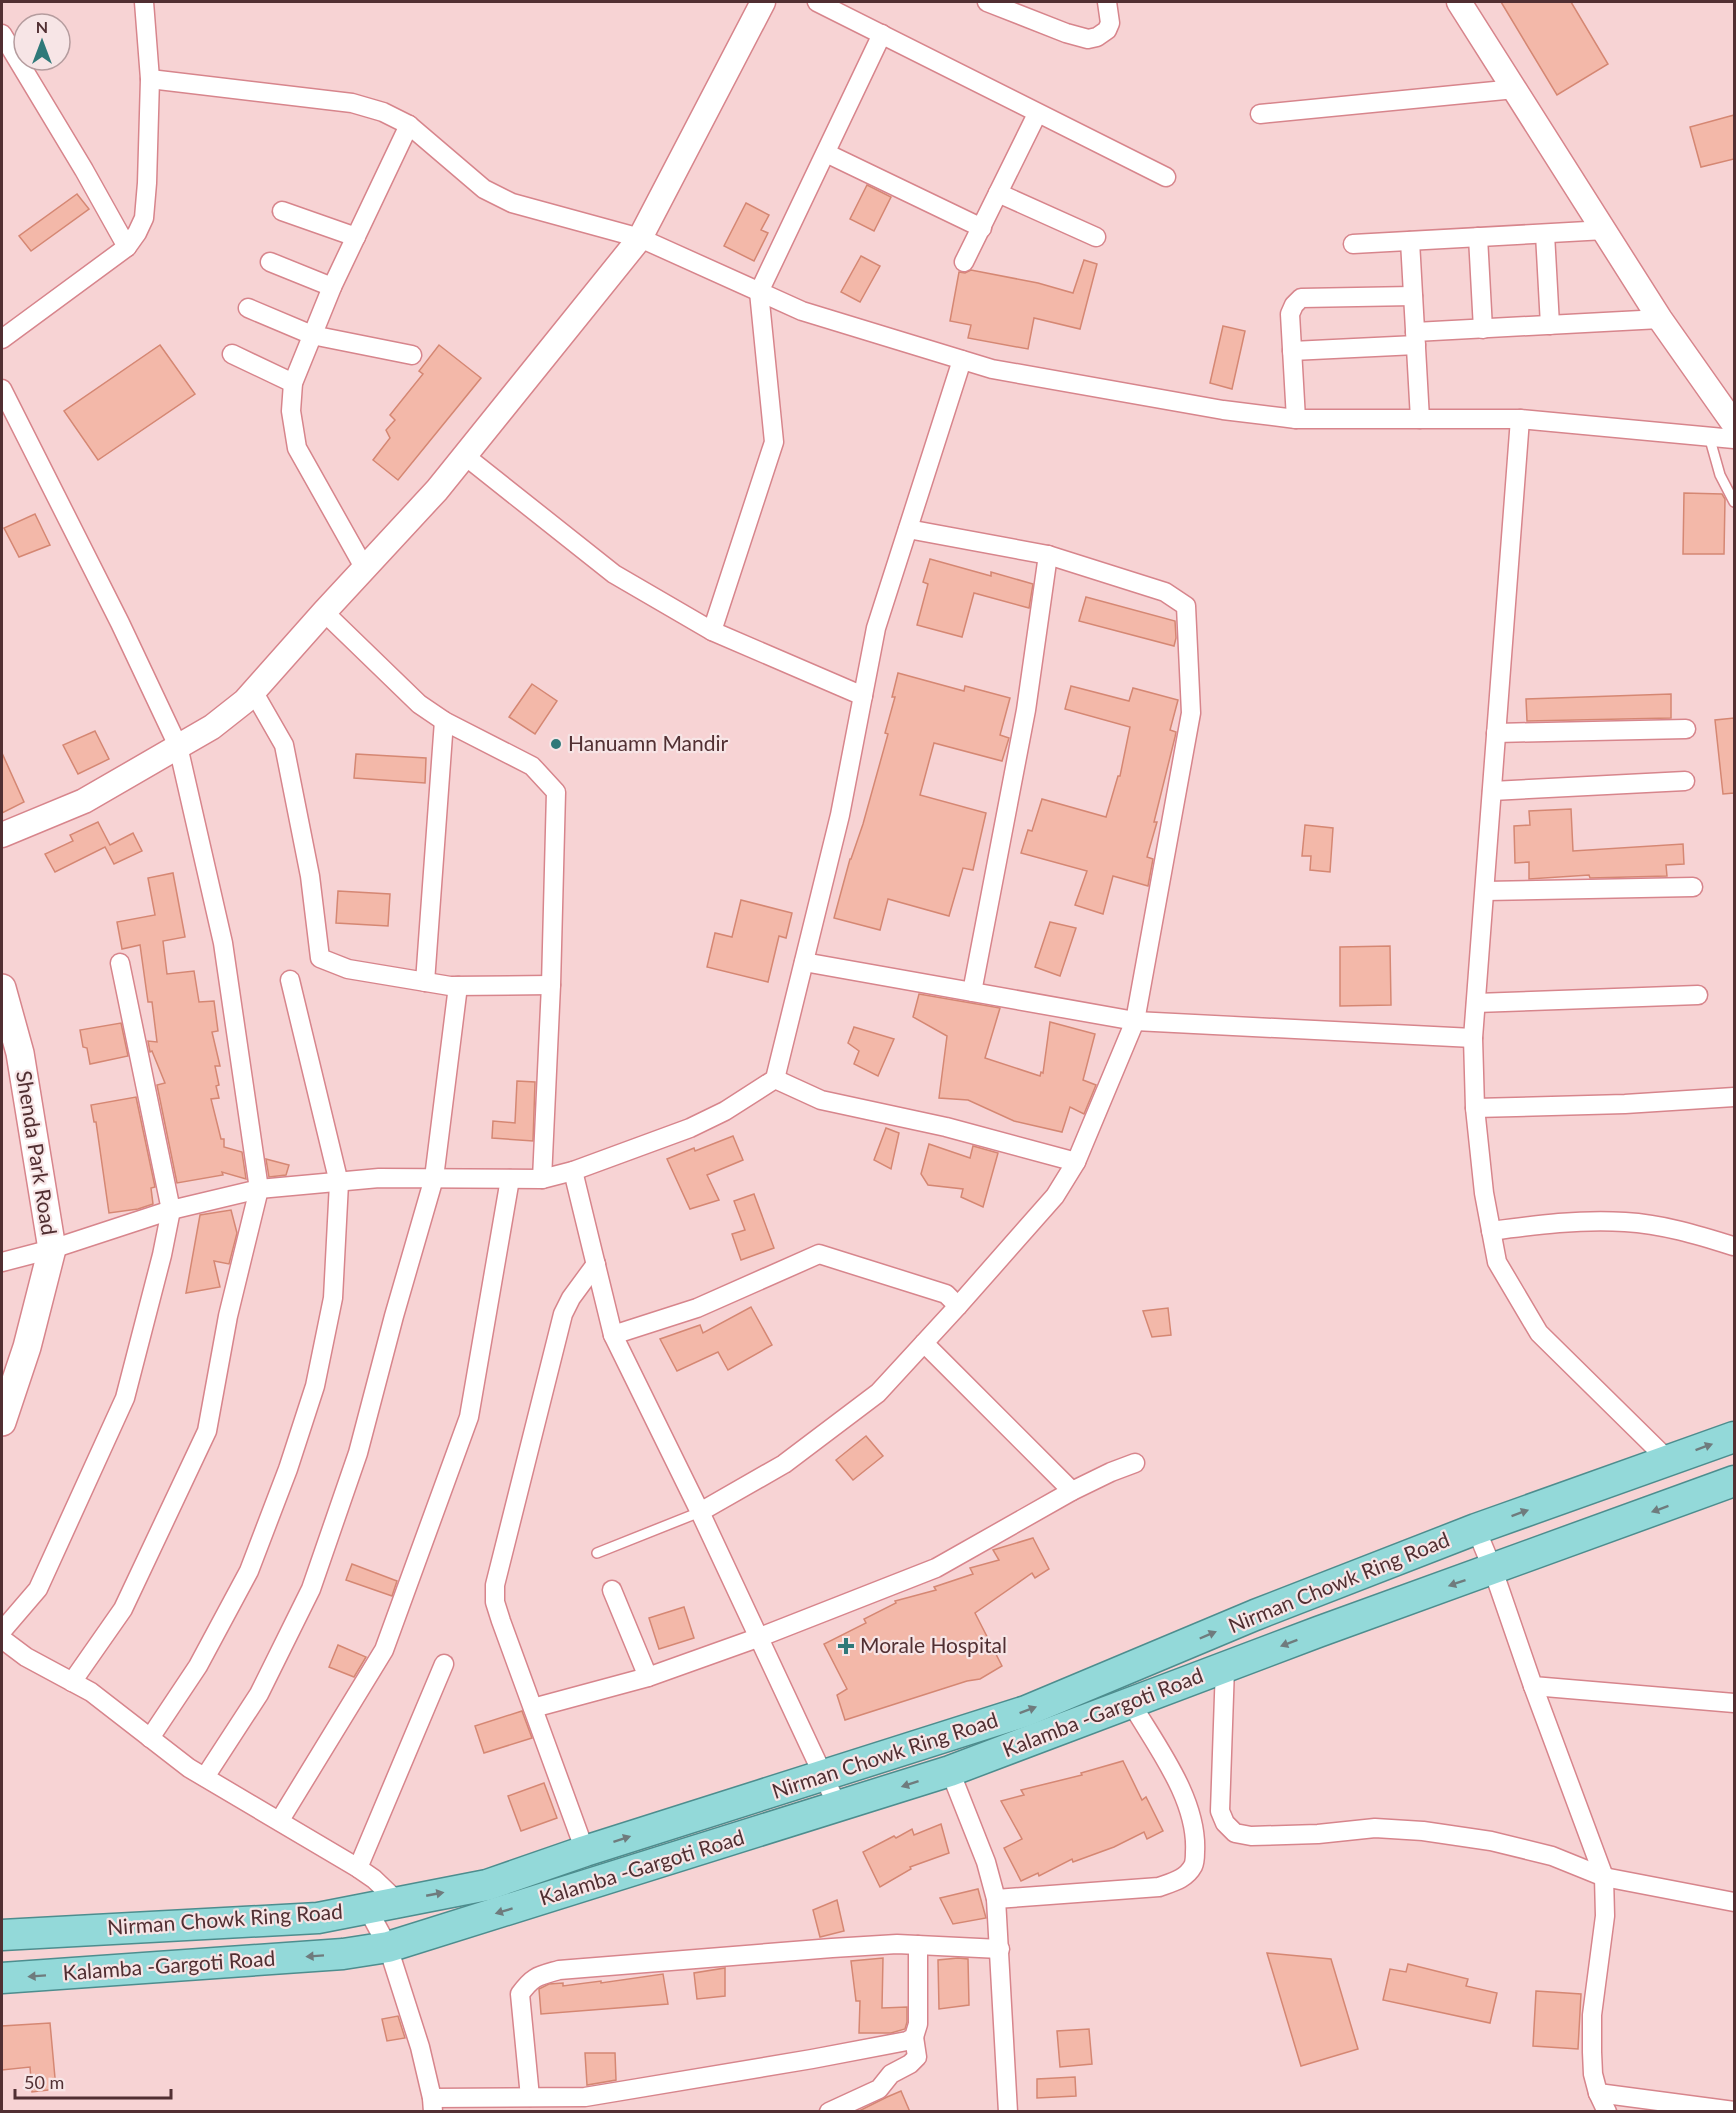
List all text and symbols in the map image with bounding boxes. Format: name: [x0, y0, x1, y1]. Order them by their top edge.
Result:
north arrow: [12, 12, 72, 72]
text: N: [36, 17, 48, 36]
place label: Hanuamn Mandir: [568, 730, 729, 755]
marker: Hanuamn Mandir: [549, 737, 563, 751]
street label: Shenda Park Road: [12, 1069, 63, 1237]
one-way arrow: [1695, 1442, 1713, 1452]
one-way arrow: [1651, 1504, 1669, 1514]
one-way arrow: [1512, 1507, 1530, 1517]
street label: Nirman Chowk Ring Road: [1224, 1526, 1453, 1637]
one-way arrow: [1448, 1578, 1466, 1588]
one-way arrow: [1199, 1630, 1217, 1639]
place label: Morale Hospital: [860, 1632, 1007, 1657]
marker: Morale Hospital: [837, 1637, 855, 1655]
one-way arrow: [1280, 1639, 1298, 1648]
street label: Kalamba -Gargoti Road: [999, 1662, 1206, 1761]
one-way arrow: [1019, 1705, 1037, 1714]
street label: Nirman Chowk Ring Road: [768, 1706, 1001, 1803]
one-way arrow: [901, 1780, 919, 1789]
street label: Kalamba -Gargoti Road: [536, 1824, 747, 1910]
one-way arrow: [613, 1834, 631, 1844]
one-way arrow: [426, 1889, 445, 1898]
street label: Nirman Chowk Ring Road: [106, 1898, 344, 1939]
one-way arrow: [495, 1906, 513, 1916]
street label: Kalamba -Gargoti Road: [62, 1945, 276, 1984]
one-way arrow: [305, 1951, 324, 1961]
one-way arrow: [27, 1971, 46, 1980]
scale bar: [15, 2062, 171, 2100]
text: 50 m: [24, 2071, 64, 2093]

